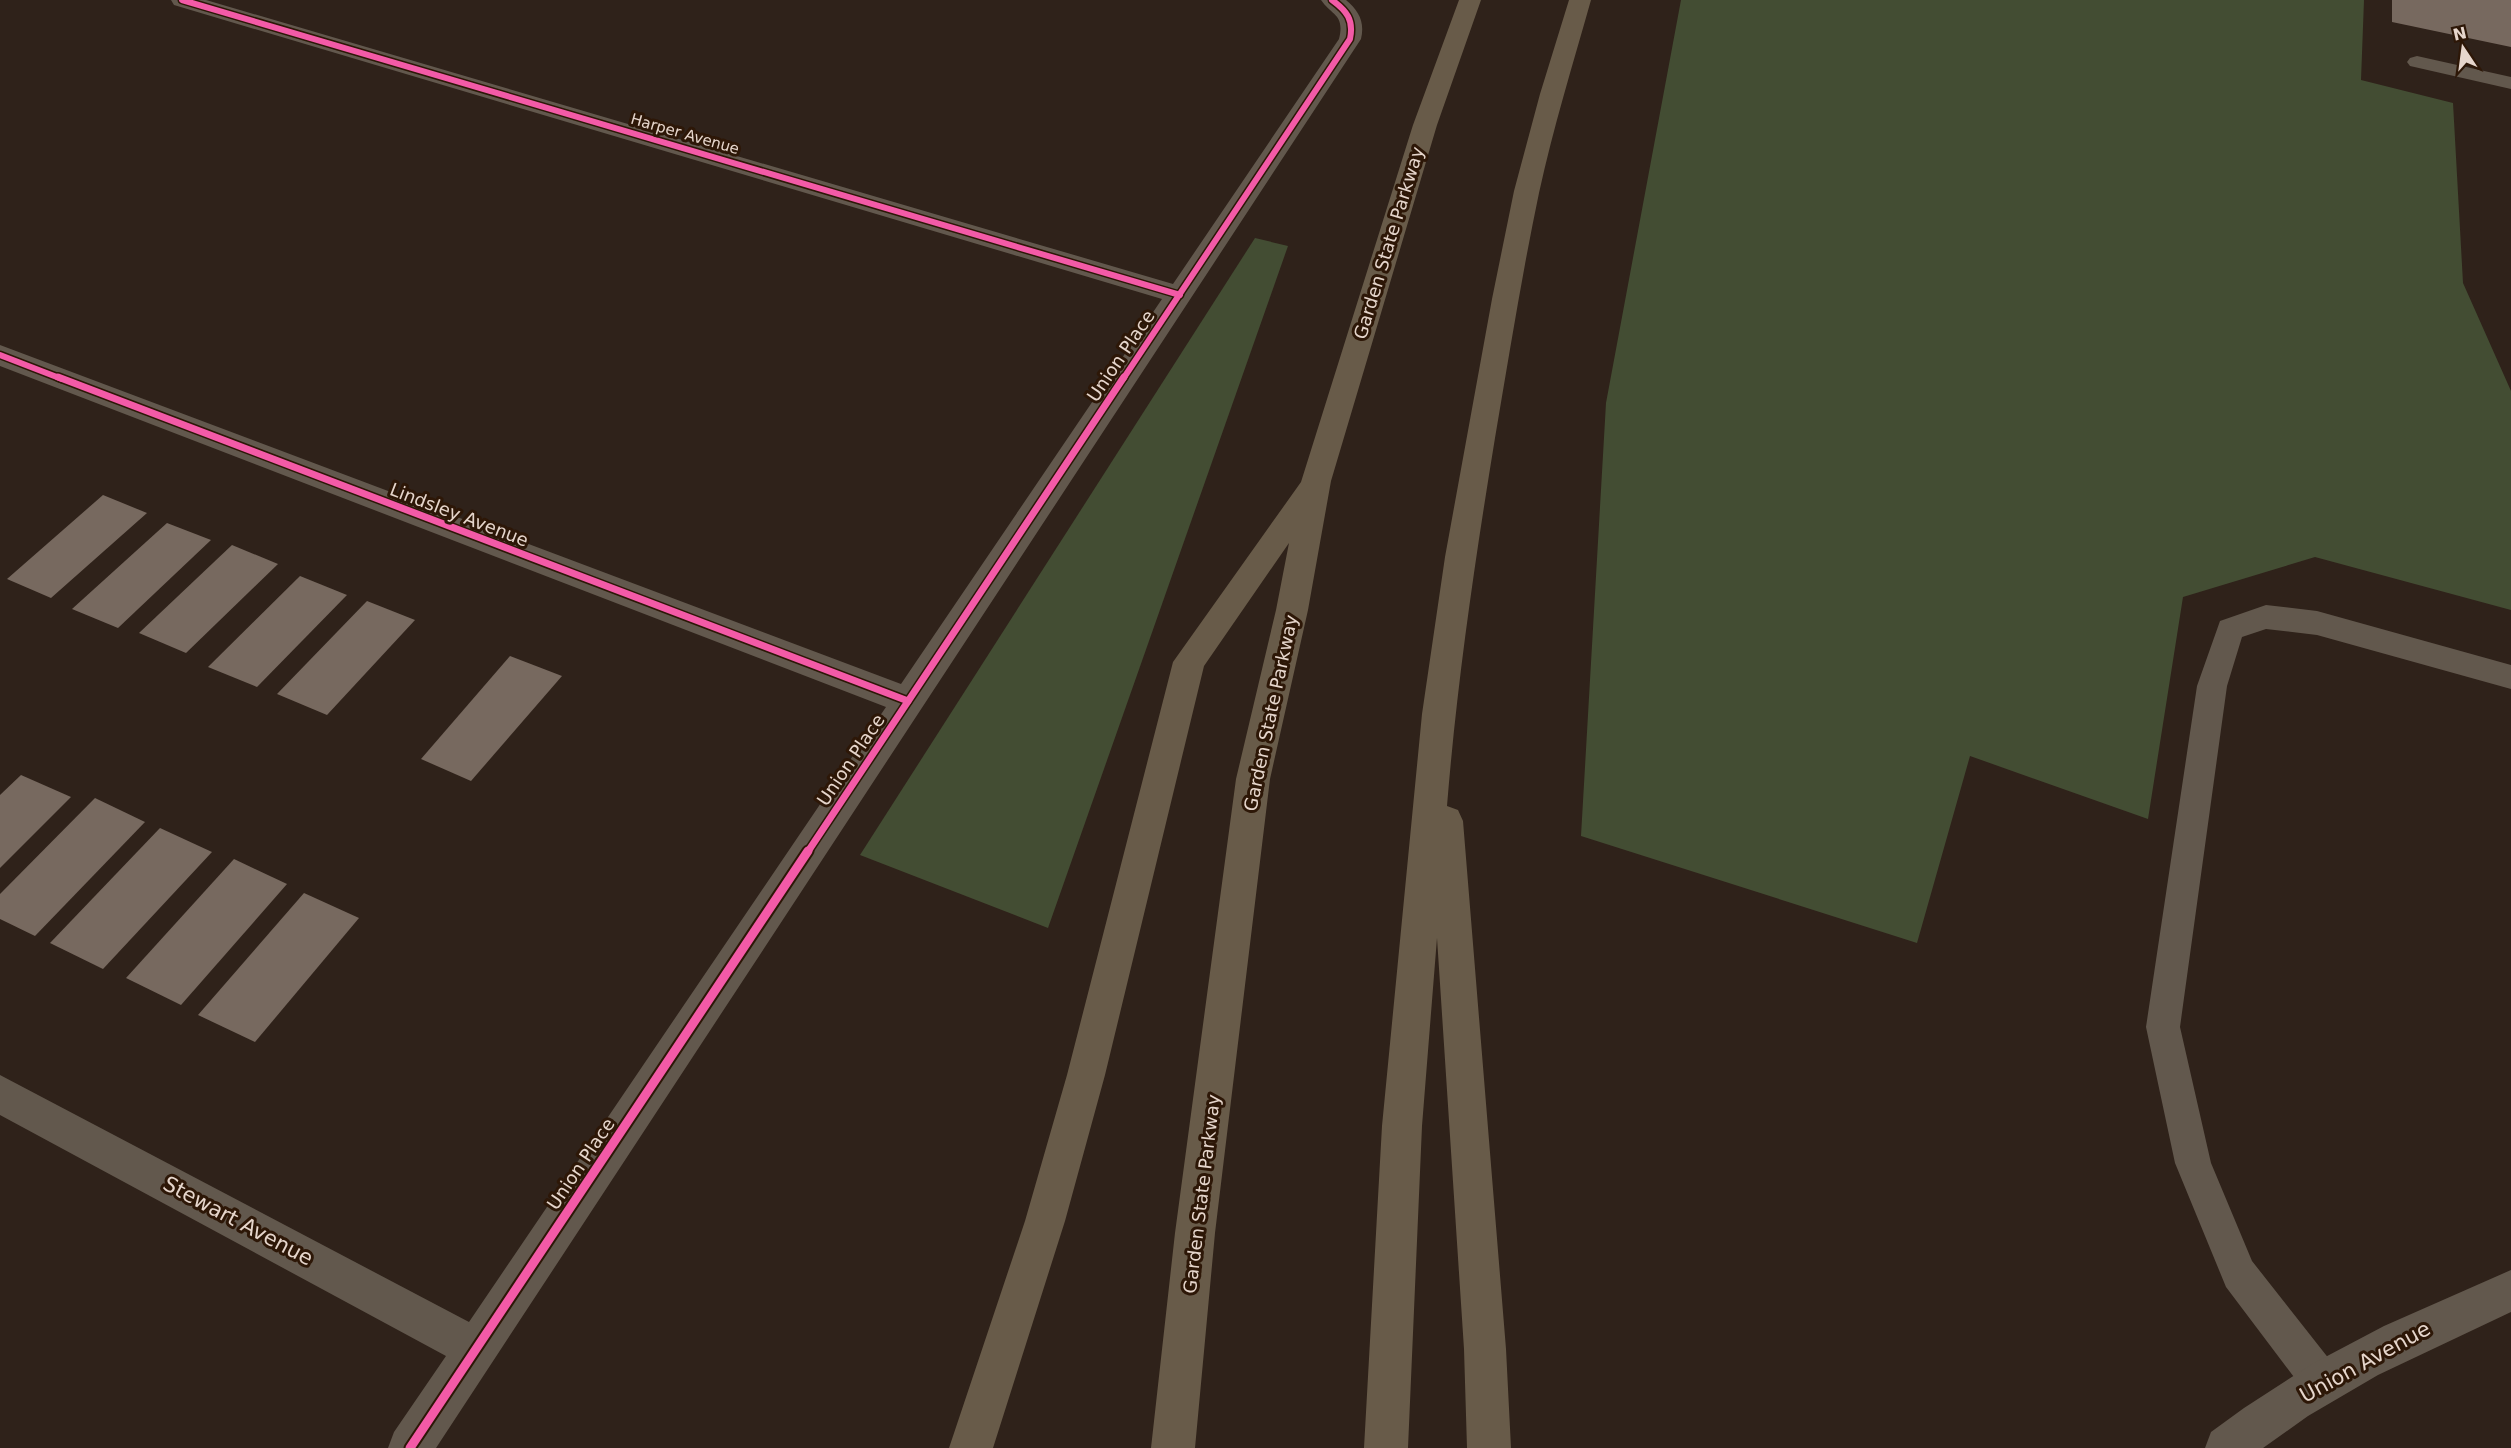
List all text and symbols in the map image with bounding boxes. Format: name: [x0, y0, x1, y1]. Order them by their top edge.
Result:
north arrow: [2433, 18, 2493, 78]
text: N: [2451, 23, 2468, 45]
street label: Harper Avenue: [629, 110, 741, 158]
street label: Garden State Parkway: [1349, 144, 1428, 342]
street label: Union Place: [1082, 306, 1159, 405]
street label: Lindsley Avenue: [387, 478, 531, 551]
street label: Garden State Parkway: [1239, 612, 1302, 813]
street label: Union Place: [812, 710, 889, 809]
street label: Garden State Parkway: [1179, 1093, 1224, 1295]
street label: Union Place: [542, 1114, 619, 1213]
street label: Stewart Avenue: [159, 1171, 317, 1271]
street label: Union Avenue: [2296, 1316, 2434, 1408]

